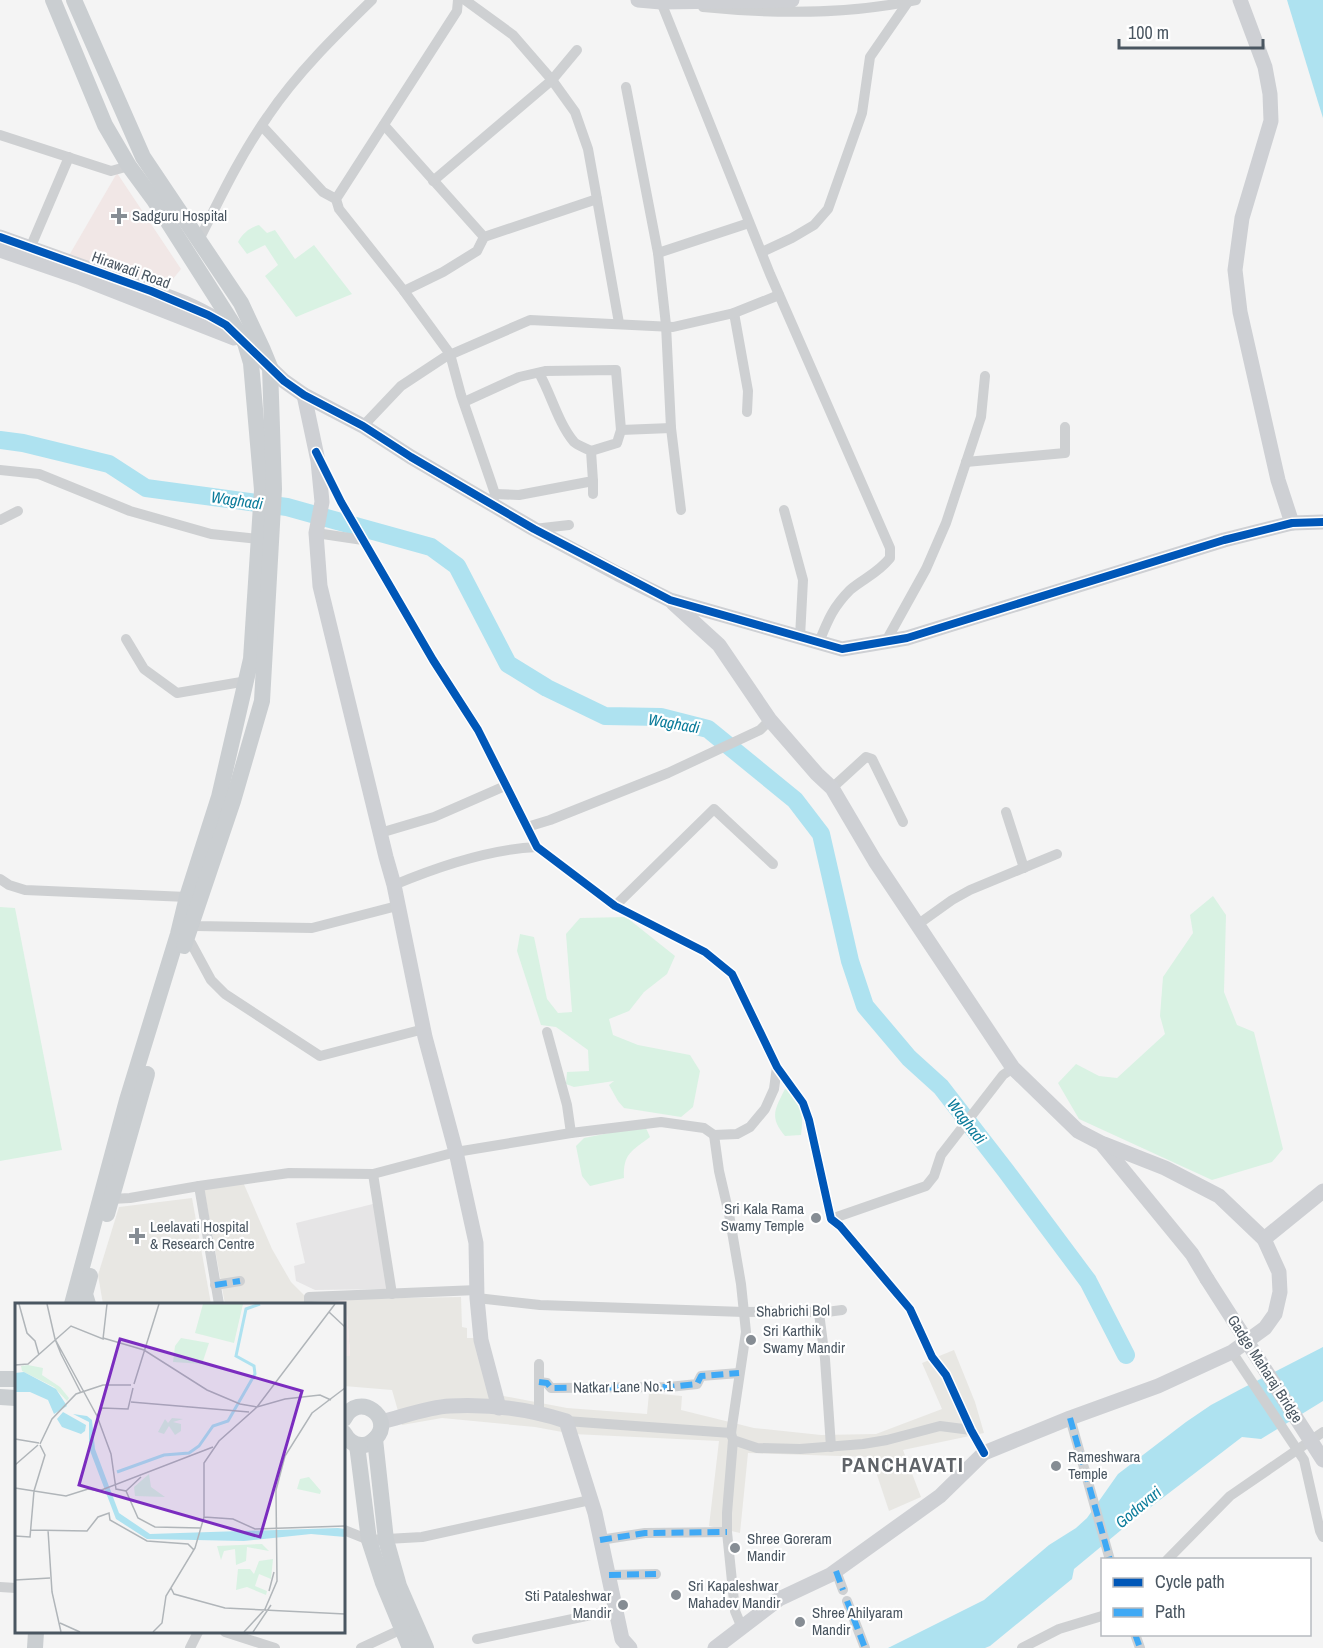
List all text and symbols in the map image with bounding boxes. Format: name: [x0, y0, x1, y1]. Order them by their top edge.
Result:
scale bar: [1119, 12, 1263, 50]
text: 100 m: [1128, 20, 1169, 45]
place label: Sadguru Hospital: [132, 205, 227, 226]
marker: Sadguru Hospital: [110, 207, 128, 225]
street label: Hirawadi Road: [89, 246, 173, 293]
water label: Waghadi: [210, 485, 265, 515]
water label: Waghadi: [646, 708, 702, 738]
water label: Waghadi: [942, 1094, 992, 1149]
place label: Sri Kala Rama Swamy Temple: [721, 1198, 804, 1236]
marker: Sri Kala Rama Swamy Temple: [809, 1211, 823, 1225]
place label: Leelavati Hospital & Research Centre: [150, 1216, 255, 1254]
marker: Leelavati Hospital & Research Centre: [128, 1227, 146, 1245]
street label: Shabrichi Bol: [756, 1299, 830, 1322]
inset map: [15, 1303, 345, 1633]
street label: Gadge Maharaj Bridge: [1223, 1311, 1308, 1427]
place label: Sri Karthik Swamy Mandir: [763, 1320, 845, 1358]
marker: Sri Karthik Swamy Mandir: [744, 1333, 758, 1347]
street label: Natkar Lane No. 1: [573, 1375, 673, 1398]
place label: Rameshwara Temple: [1068, 1446, 1141, 1484]
district label: PANCHAVATI: [842, 1450, 964, 1479]
marker: Rameshwara Temple: [1049, 1459, 1063, 1473]
water label: Godavari: [1110, 1481, 1166, 1533]
place label: Shree Goreram Mandir: [747, 1528, 832, 1566]
marker: Shree Goreram Mandir: [728, 1541, 742, 1555]
legend: [1101, 1558, 1311, 1636]
text: Cycle path: [1155, 1569, 1225, 1594]
place label: Sri Kapaleshwar Mahadev Mandir: [688, 1575, 780, 1613]
place label: Sti Pataleshwar Mandir: [525, 1585, 611, 1623]
marker: Sri Kapaleshwar Mahadev Mandir: [669, 1588, 683, 1602]
marker: Sti Pataleshwar Mandir: [616, 1598, 630, 1612]
text: Path: [1155, 1599, 1185, 1624]
place label: Shree Ahilyaram Mandir: [812, 1602, 903, 1640]
marker: Shree Ahilyaram Mandir: [793, 1615, 807, 1629]

